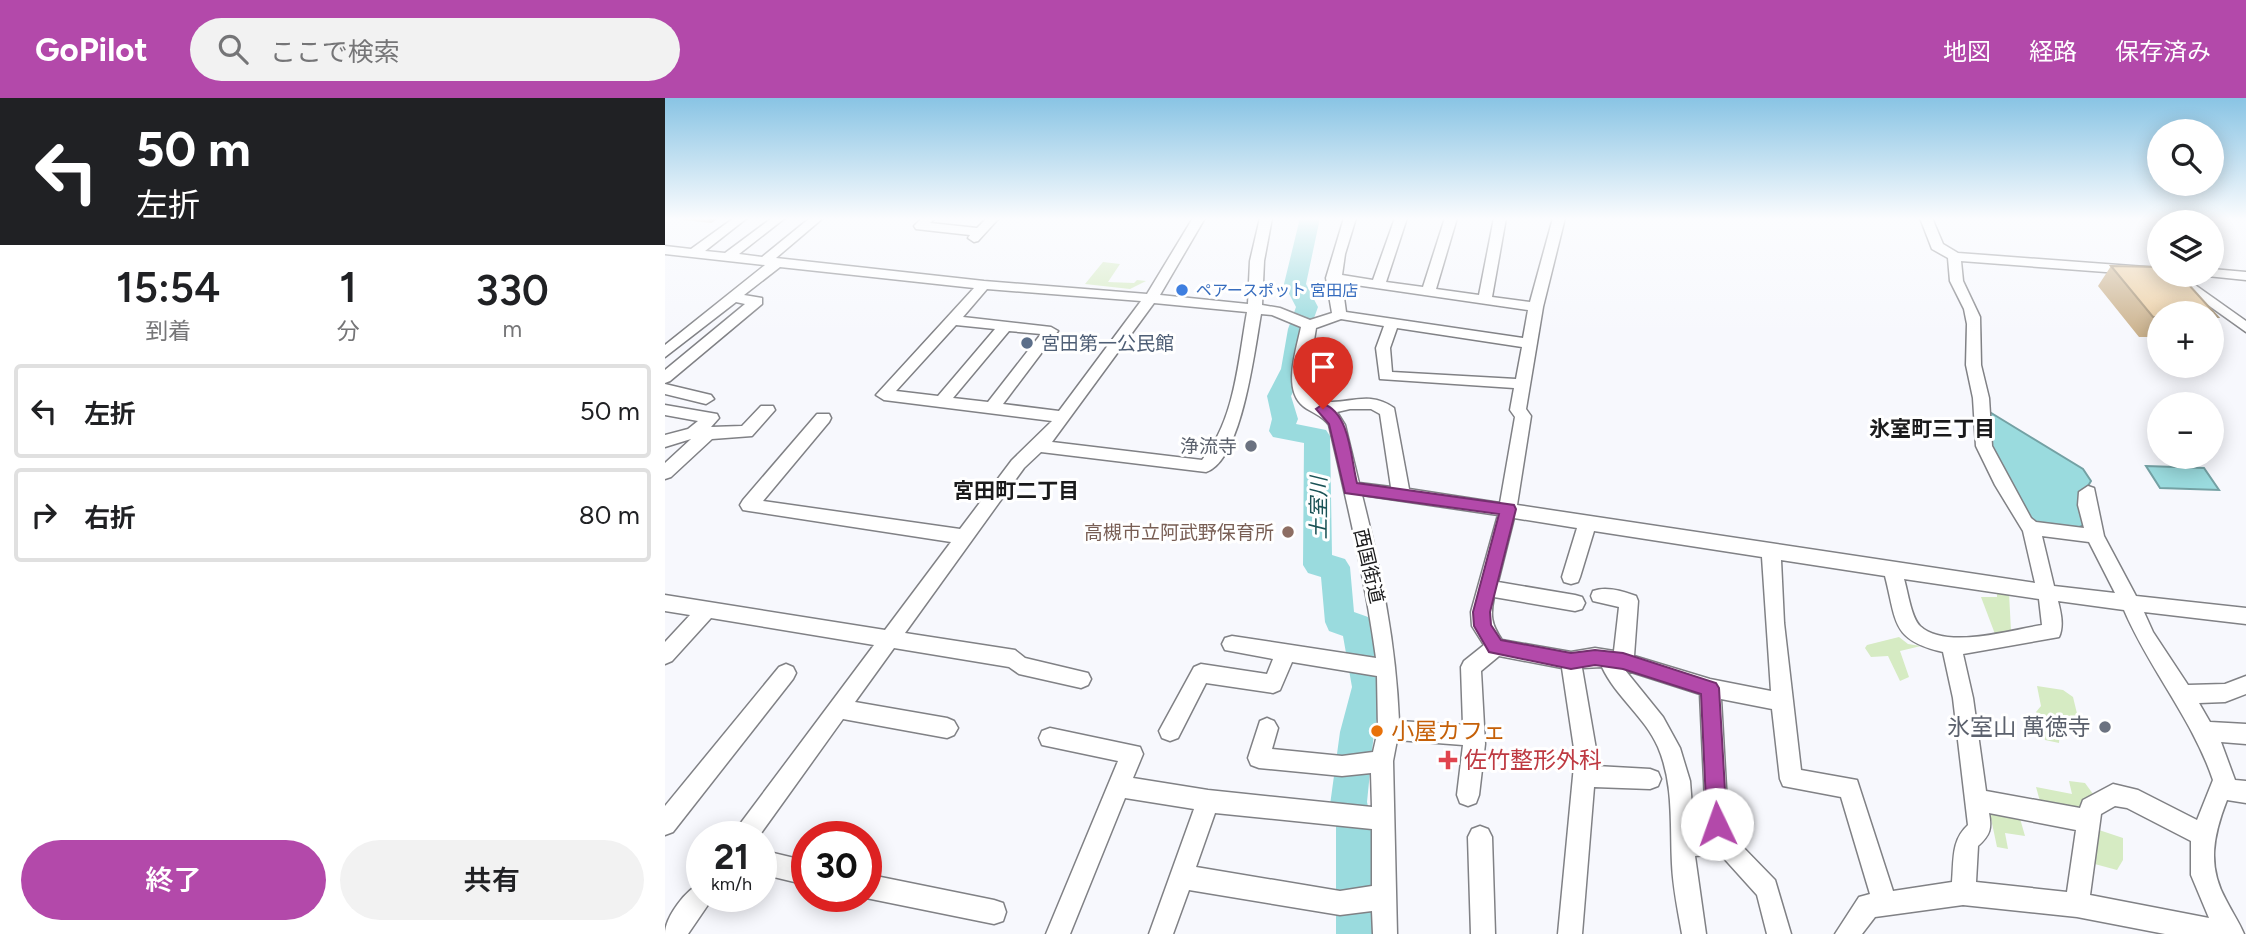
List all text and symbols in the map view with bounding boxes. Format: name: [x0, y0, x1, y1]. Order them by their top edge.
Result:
search box: [190, 18, 680, 81]
text: GoPilot: [35, 30, 148, 69]
icon: search: [214, 30, 252, 68]
text: ここで検索: [270, 36, 400, 68]
text: 地図: [1943, 37, 1991, 66]
text: 経路: [2029, 37, 2077, 66]
text: 保存済み: [2115, 37, 2211, 66]
text: 50 m: [136, 119, 251, 178]
map controls: [2147, 119, 2224, 469]
button: search: [2147, 119, 2224, 196]
icon: left: [21, 126, 112, 217]
text: 左折: [136, 186, 200, 224]
button: layers: [2147, 210, 2224, 287]
text: 15:54: [116, 262, 220, 313]
text: 1: [339, 262, 357, 313]
text: 330: [476, 265, 549, 316]
place label: ペアースポット 宮田店: [1196, 281, 1358, 300]
marker: ペアースポット 宮田店: [1174, 282, 1190, 298]
button: +: [2147, 301, 2224, 378]
text: m: [502, 315, 522, 343]
text: 到着: [145, 317, 191, 345]
text: 分: [337, 317, 360, 345]
place label: 宮田第一公民館: [1041, 332, 1174, 355]
marker: 宮田第一公民館: [1019, 335, 1035, 351]
pin: [1293, 337, 1353, 409]
icon: arrive: [1304, 348, 1342, 386]
icon: left: [25, 392, 63, 430]
button: −: [2147, 392, 2224, 469]
text: 50 m: [580, 395, 640, 427]
text: 左折: [84, 398, 136, 430]
district label: 氷室町三丁目: [1869, 416, 1995, 441]
place label: 浄流寺: [1180, 435, 1237, 458]
marker: 浄流寺: [1243, 438, 1259, 454]
water label: 土室川: [1306, 475, 1331, 540]
district label: 宮田町二丁目: [953, 478, 1079, 503]
icon: right: [25, 496, 63, 534]
text: 80 m: [579, 499, 640, 531]
text: 右折: [84, 502, 136, 534]
place label: 高槻市立阿武野保育所: [1084, 521, 1274, 544]
marker: 高槻市立阿武野保育所: [1280, 524, 1296, 540]
street label: 西国街道: [1349, 526, 1389, 606]
place label: 氷室山 萬徳寺: [1947, 713, 2091, 741]
place label: 小屋カフェ: [1391, 717, 1506, 745]
marker: 氷室山 萬徳寺: [2097, 719, 2113, 735]
marker: 小屋カフェ: [1369, 723, 1385, 739]
place label: 佐竹整形外科: [1464, 746, 1602, 774]
marker: 佐竹整形外科: [1438, 750, 1458, 770]
position arrow: [1680, 787, 1754, 861]
speed limit sign: 30: [791, 821, 882, 912]
text: 21: [714, 836, 749, 878]
button: 終了: [21, 840, 326, 920]
button: 共有: [340, 840, 644, 920]
text: km/h: [711, 873, 752, 895]

